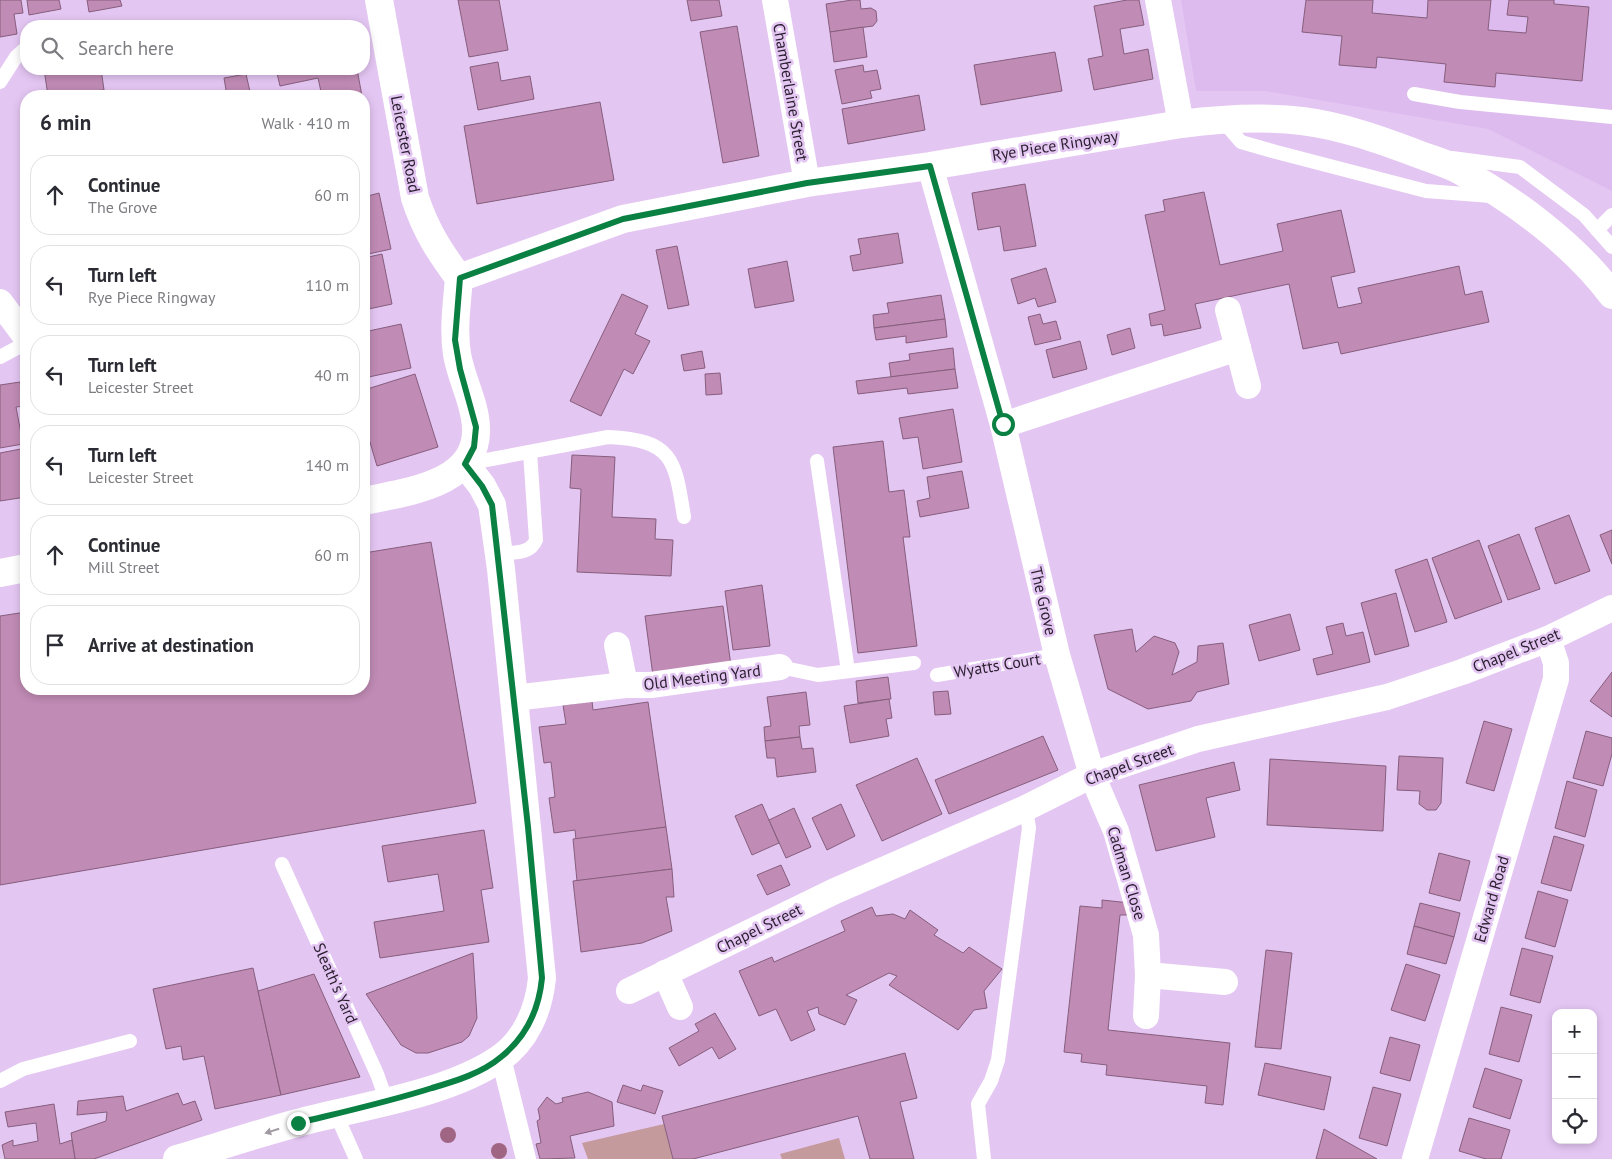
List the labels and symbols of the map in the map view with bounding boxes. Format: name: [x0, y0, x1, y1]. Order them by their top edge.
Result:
street label: Chamberlaine Street: [769, 21, 813, 163]
street label: Leicester Road: [387, 94, 425, 194]
street label: Rye Piece Ringway: [991, 125, 1120, 165]
route start: [992, 413, 1015, 436]
street label: The Grove: [1026, 565, 1062, 637]
street label: Chapel Street: [1469, 623, 1563, 677]
street label: Wyatts Court: [952, 648, 1042, 682]
street label: Old Meeting Yard: [642, 660, 762, 694]
street label: Chapel Street: [1082, 739, 1176, 789]
street label: Cadman Close: [1103, 824, 1151, 922]
street label: Edward Road: [1469, 853, 1513, 945]
street label: Chapel Street: [713, 899, 805, 957]
street label: Sleath's Yard: [309, 940, 363, 1026]
route end: [287, 1112, 310, 1135]
one-way arrow: [264, 1127, 279, 1135]

